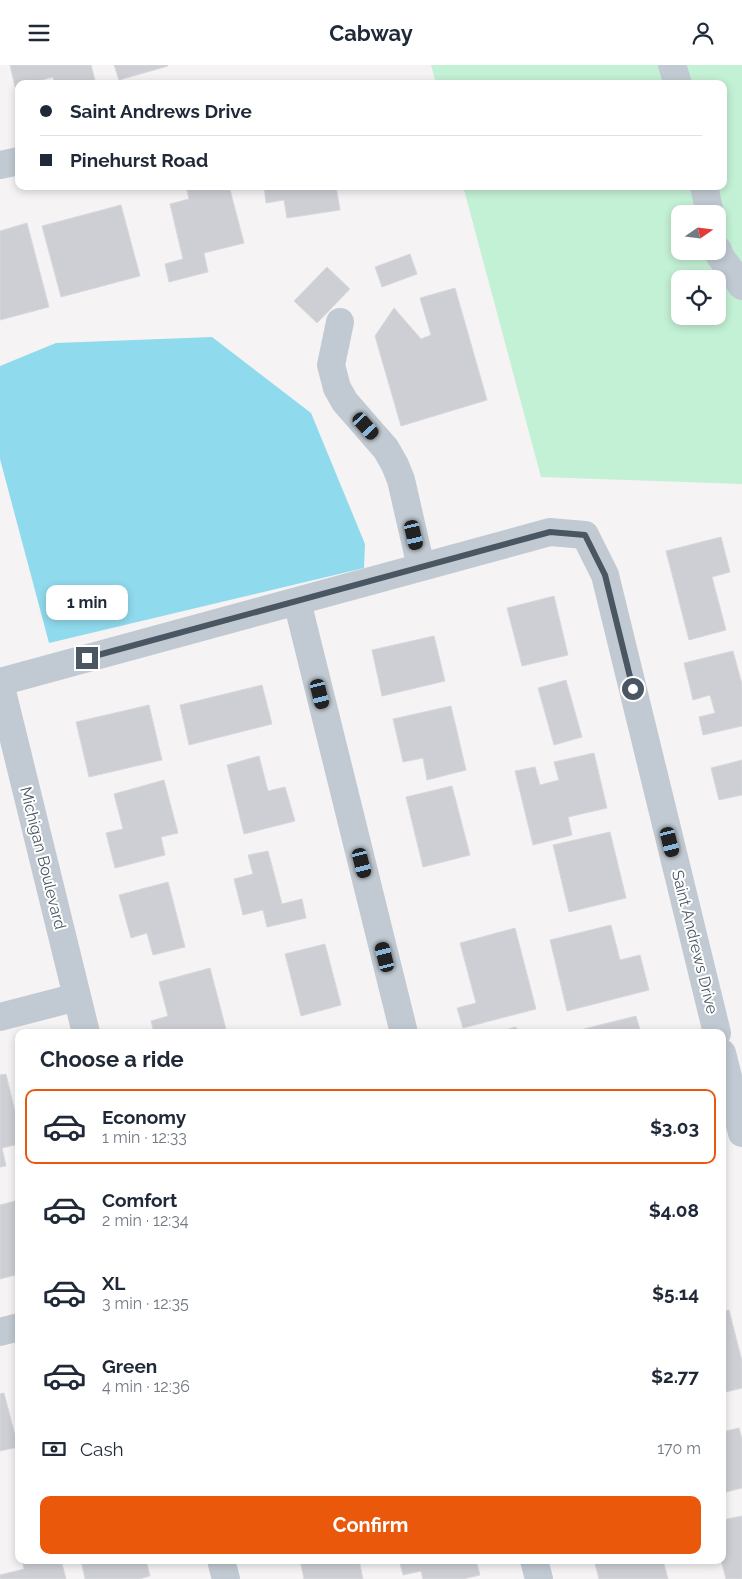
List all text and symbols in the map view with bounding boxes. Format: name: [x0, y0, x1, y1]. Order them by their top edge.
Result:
icon: menu: [25, 19, 53, 47]
icon: person: [689, 19, 717, 47]
text: Cabway: [329, 20, 413, 46]
text: Saint Andrews Drive: [70, 100, 252, 122]
text: Pinehurst Road: [70, 149, 208, 171]
north arrow: [671, 205, 726, 260]
map controls: [671, 205, 726, 325]
button: locate: [671, 270, 726, 325]
car: [350, 410, 381, 442]
car: [403, 519, 424, 551]
callout: 1 min: [46, 585, 128, 621]
text: 1 min: [67, 593, 107, 612]
route end: [76, 647, 98, 669]
car: [309, 678, 330, 710]
route start: [622, 678, 644, 700]
street label: Michigan Boulevard: [16, 785, 70, 932]
car: [659, 826, 680, 858]
car: [351, 847, 372, 879]
street label: Saint Andrews Drive: [668, 868, 722, 1016]
car: [374, 941, 395, 973]
text: Choose a ride: [40, 1046, 184, 1072]
icon: car: [42, 1104, 87, 1149]
text: Economy: [102, 1106, 186, 1128]
text: $3.03: [650, 1116, 699, 1138]
text: 1 min · 12:33: [102, 1128, 187, 1147]
icon: car: [42, 1187, 87, 1232]
text: Comfort: [102, 1189, 177, 1211]
text: $4.08: [649, 1199, 699, 1221]
text: 2 min · 12:34: [102, 1211, 189, 1230]
icon: car: [42, 1270, 87, 1315]
text: XL: [102, 1272, 125, 1294]
text: $5.14: [652, 1282, 699, 1304]
text: 3 min · 12:35: [102, 1294, 189, 1313]
icon: car: [42, 1353, 87, 1398]
text: Green: [102, 1355, 157, 1377]
text: $2.77: [651, 1365, 699, 1387]
text: 4 min · 12:36: [102, 1377, 190, 1396]
icon: cash: [40, 1435, 68, 1463]
text: Cash: [80, 1438, 124, 1460]
text: 170 m: [657, 1439, 701, 1458]
button: Confirm: [40, 1496, 701, 1554]

